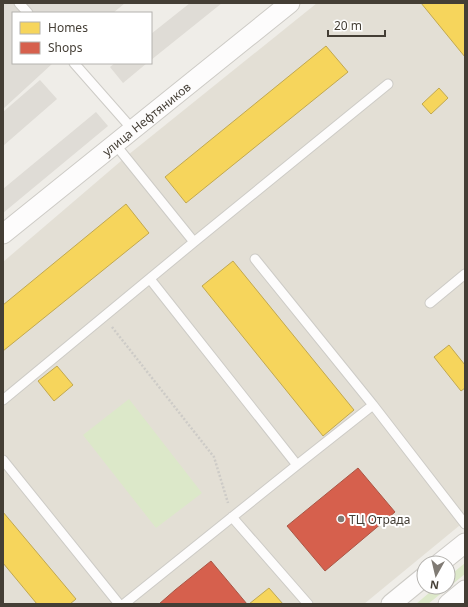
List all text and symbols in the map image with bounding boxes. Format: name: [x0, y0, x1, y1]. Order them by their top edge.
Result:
legend: [12, 12, 152, 64]
scale bar: [328, 12, 385, 38]
text: 20 m: [334, 17, 362, 34]
text: Homes: [48, 19, 88, 36]
text: Shops: [48, 39, 83, 56]
street label: улица Нефтяников: [99, 78, 194, 159]
place label: ТЦ Отрада: [349, 511, 410, 528]
marker: ТЦ Отрада: [336, 514, 346, 524]
north arrow: [416, 555, 456, 595]
text: N: [429, 577, 440, 593]

